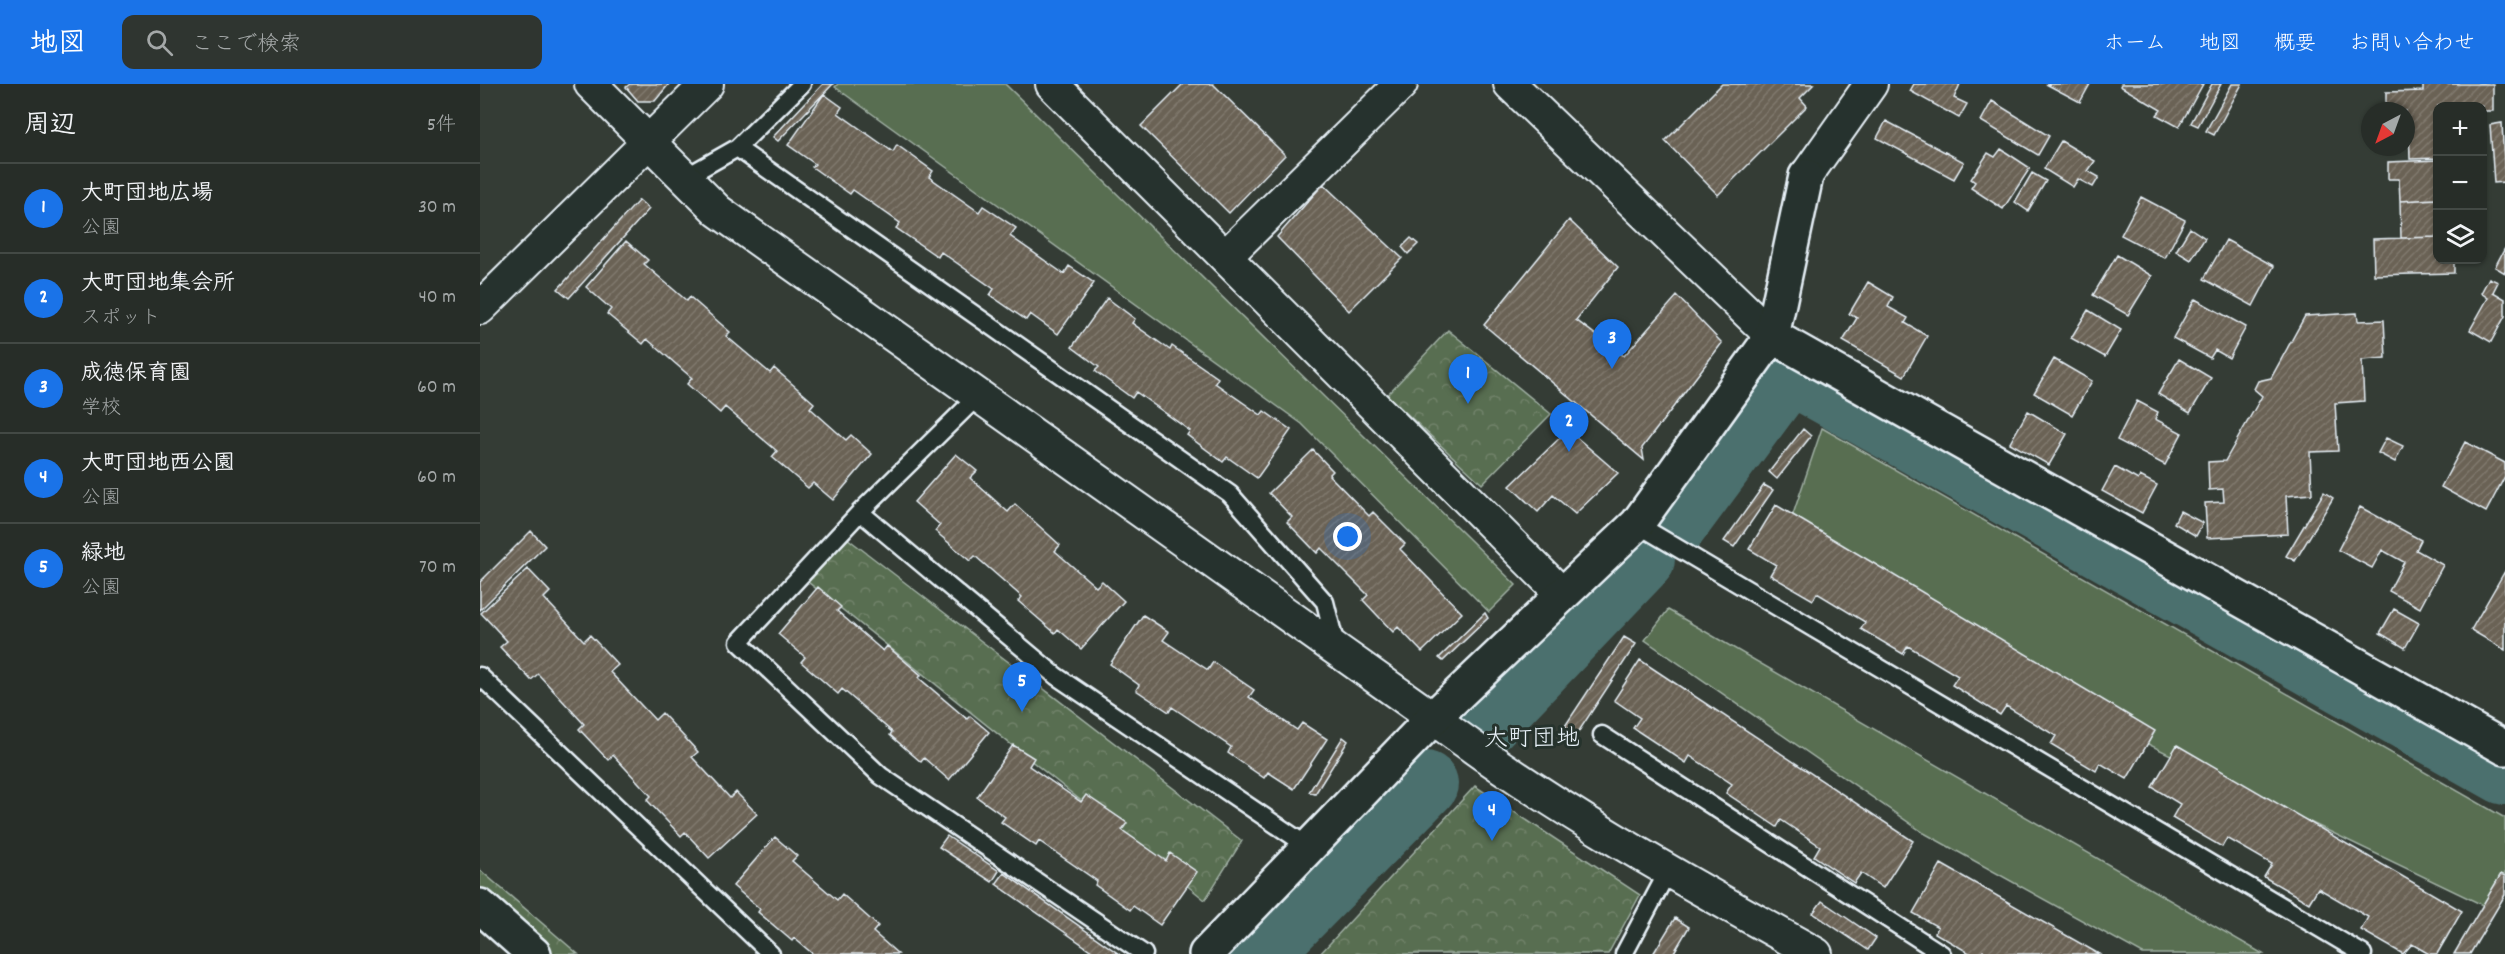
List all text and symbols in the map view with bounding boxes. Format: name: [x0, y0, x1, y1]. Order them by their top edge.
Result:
search box: [122, 15, 542, 69]
text: 地図: [30, 26, 86, 66]
icon: search: [143, 26, 176, 59]
text: ここで検索: [191, 30, 301, 61]
text: ホーム: [2104, 30, 2166, 60]
text: 地図: [2199, 30, 2241, 60]
text: 概要: [2274, 30, 2316, 60]
text: お問い合わせ: [2349, 30, 2475, 60]
north arrow: [2361, 102, 2415, 156]
map controls: [2433, 102, 2487, 264]
button: +: [2433, 102, 2487, 156]
text: 周辺: [24, 108, 76, 145]
text: 5件: [427, 112, 456, 140]
button: −: [2433, 156, 2487, 210]
text: 大町団地広場: [81, 179, 213, 210]
text: 1: [41, 194, 46, 222]
text: 30 m: [418, 194, 456, 222]
button: layers: [2433, 210, 2487, 264]
text: 公園: [81, 215, 121, 243]
text: 大町団地集会所: [81, 269, 235, 300]
text: 2: [39, 284, 48, 312]
text: 40 m: [418, 284, 456, 312]
text: スポット: [81, 305, 161, 333]
pin: 3: [1592, 320, 1632, 369]
pin: 1: [1448, 354, 1488, 404]
text: 成徳保育園: [81, 359, 191, 390]
text: 3: [39, 374, 48, 402]
text: 60 m: [417, 374, 456, 402]
text: 学校: [81, 395, 121, 423]
pin: 2: [1550, 402, 1588, 452]
text: 大町団地西公園: [81, 449, 235, 480]
text: 4: [39, 464, 48, 492]
text: 60 m: [417, 464, 456, 492]
text: 公園: [81, 485, 121, 513]
your location: [1333, 522, 1362, 551]
text: 緑地: [81, 539, 125, 570]
text: 5: [39, 554, 48, 582]
text: 70 m: [419, 554, 456, 582]
text: 公園: [81, 575, 121, 603]
pin: 5: [1002, 662, 1042, 712]
district label: 大町団地: [1484, 723, 1580, 757]
pin: 4: [1472, 792, 1512, 841]

